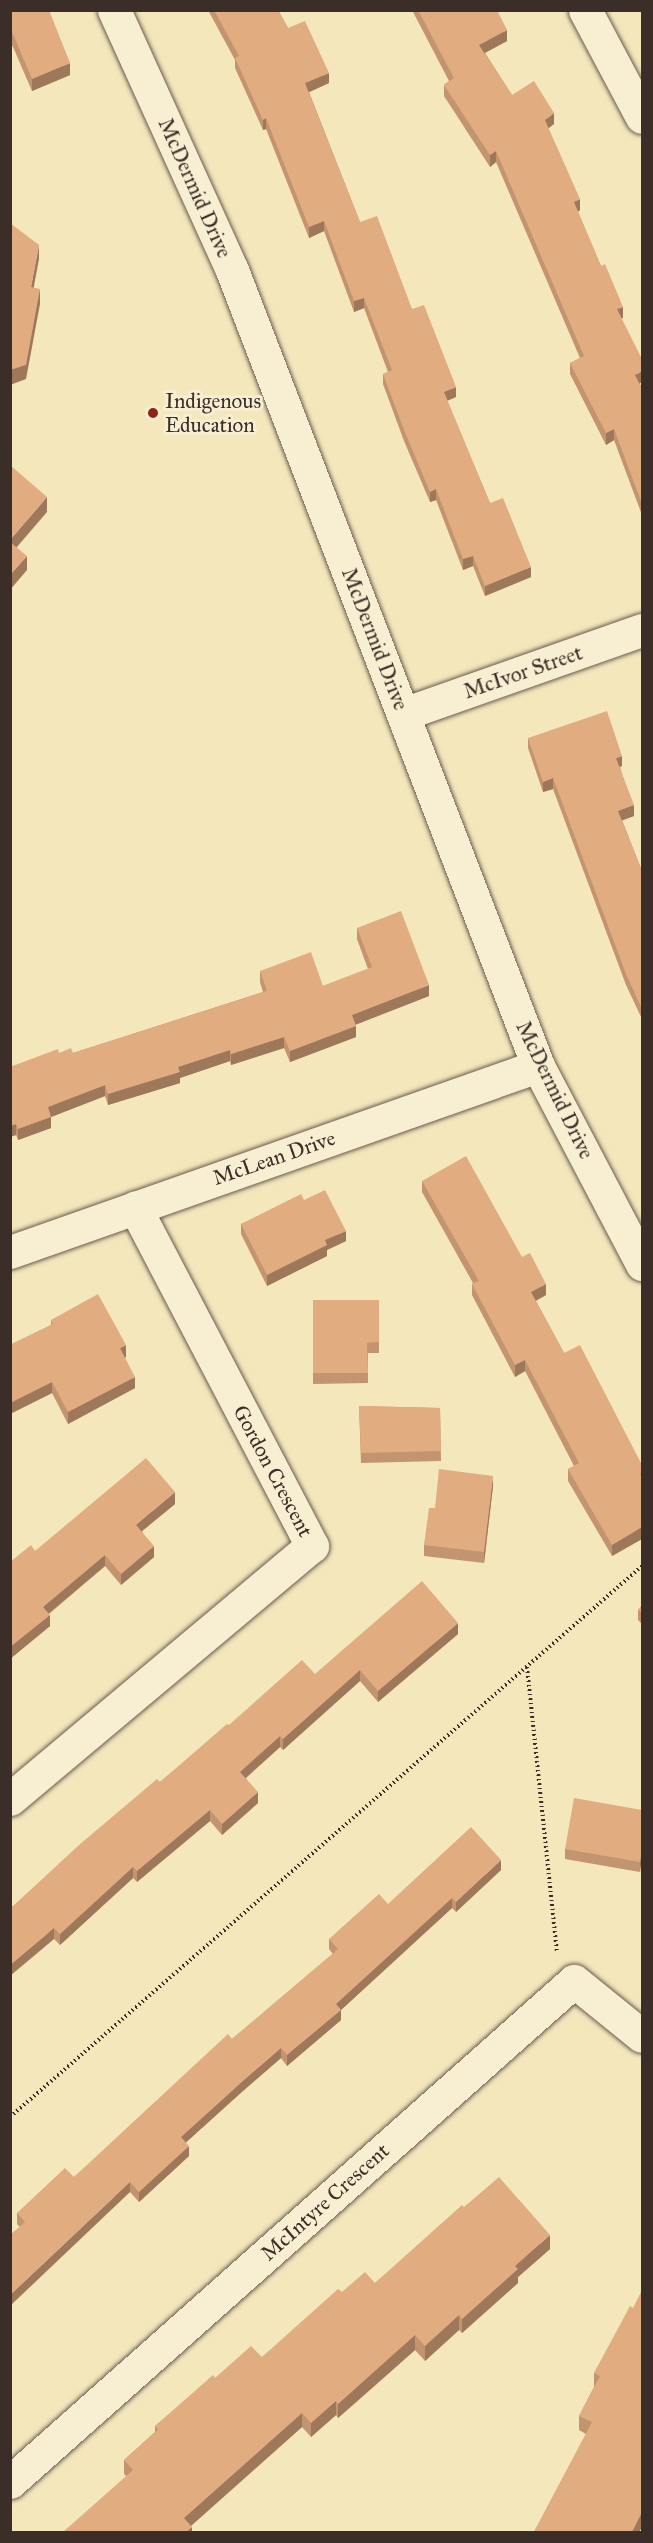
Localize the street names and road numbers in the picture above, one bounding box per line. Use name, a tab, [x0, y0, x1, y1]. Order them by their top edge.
street label: McDermid Drive	[153, 114, 237, 262]
street label: McDermid Drive	[336, 564, 414, 714]
street label: McIvor Street	[460, 640, 586, 704]
street label: McDermid Drive	[511, 1017, 599, 1163]
street label: McLean Drive	[209, 1125, 339, 1191]
street label: Gordon Crescent	[228, 1401, 318, 1541]
street label: McIntyre Crescent	[256, 2138, 394, 2266]

